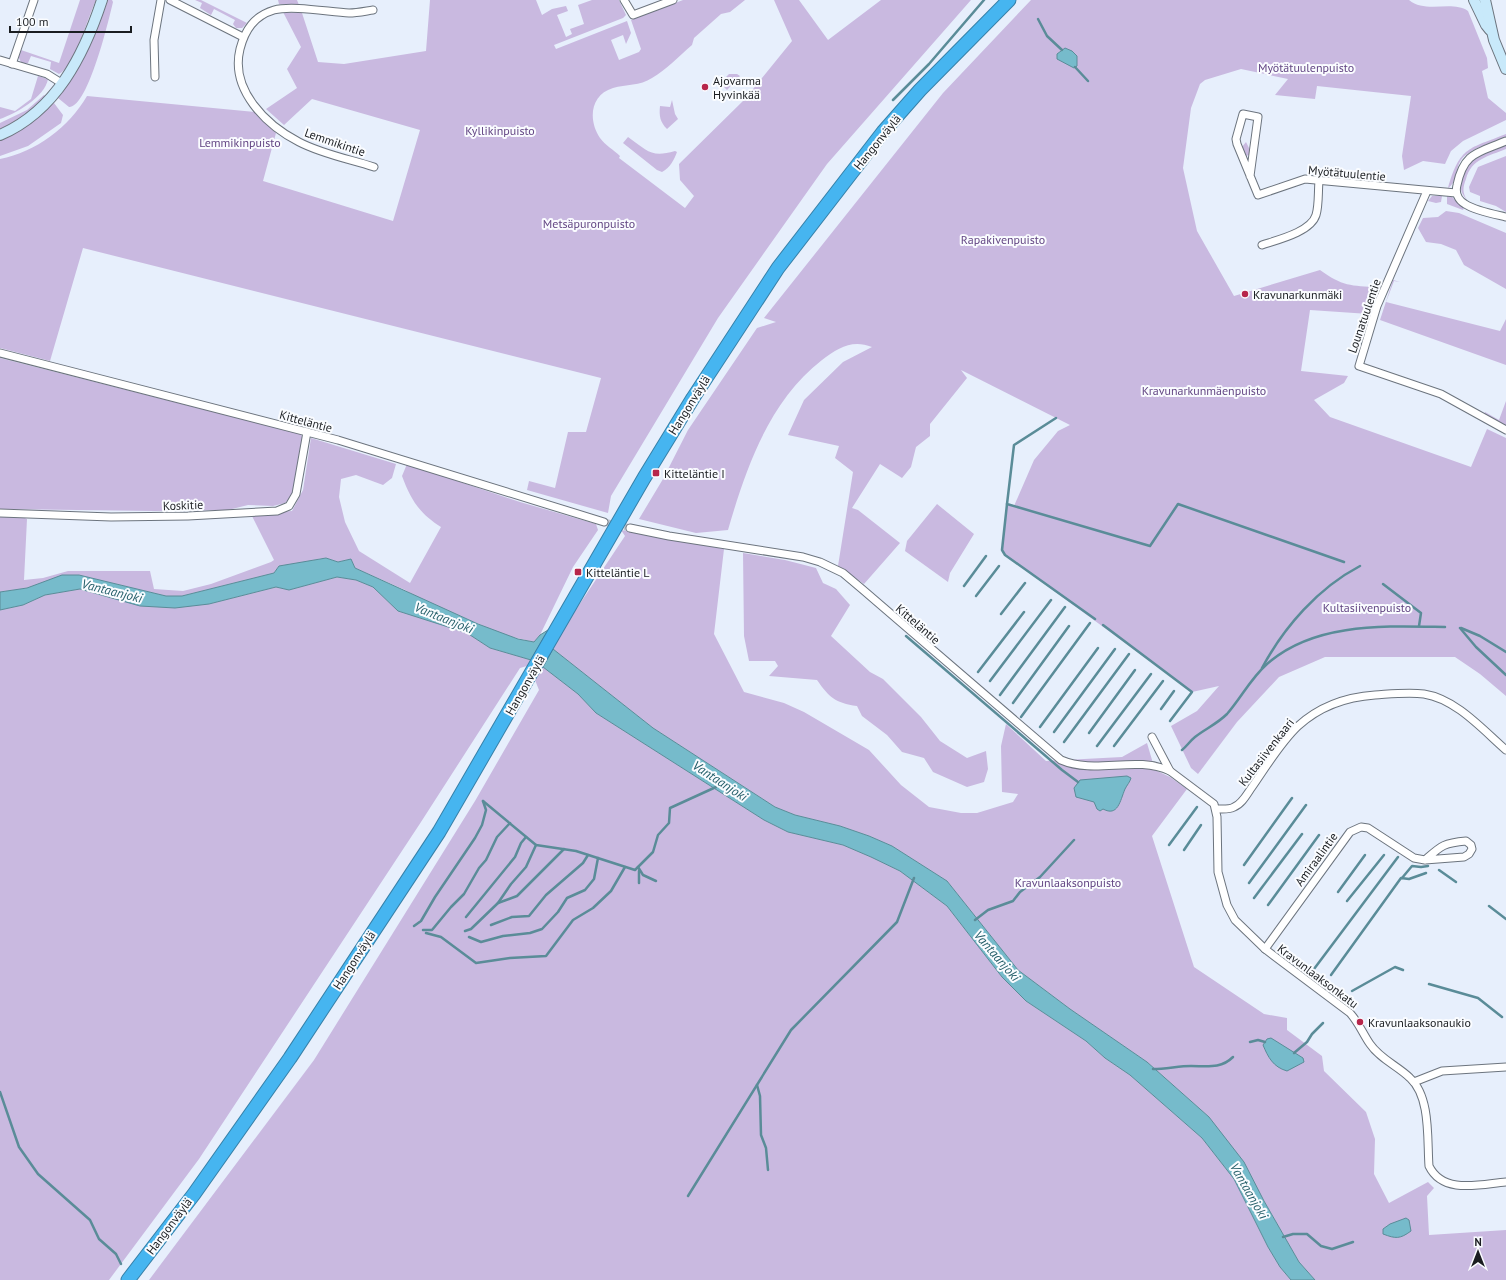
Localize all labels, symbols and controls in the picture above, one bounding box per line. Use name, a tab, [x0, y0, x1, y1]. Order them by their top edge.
scale bar	[10, 8, 131, 34]
text: 100 m	[16, 14, 49, 29]
park label: Myötätuulenpuisto	[1258, 60, 1354, 75]
place label: Ajovarma Hyvinkää	[713, 73, 761, 102]
marker: Ajovarma Hyvinkää	[700, 82, 710, 92]
street label: Hangonväylä	[850, 111, 904, 173]
park label: Kyllikinpuisto	[465, 123, 535, 138]
street label: Lemmikintie	[303, 125, 367, 159]
park label: Lemmikinpuisto	[199, 135, 281, 150]
street label: Myötätuulentie	[1308, 162, 1386, 184]
park label: Metsäpuronpuisto	[543, 216, 635, 231]
park label: Rapakivenpuisto	[961, 232, 1045, 247]
street label: Lounatuulentie	[1344, 277, 1384, 355]
place label: Kravunarkunmäki	[1253, 287, 1342, 302]
marker: Kravunarkunmäki	[1240, 289, 1250, 299]
street label: Hangonväylä	[665, 373, 713, 437]
park label: Kravunarkunmäenpuisto	[1142, 383, 1266, 398]
street label: Kitteläntie	[278, 407, 334, 435]
place label: Kitteläntie I	[664, 466, 725, 481]
marker: Kitteläntie I	[651, 468, 661, 478]
street label: Koskitie	[162, 497, 204, 513]
place label: Kitteläntie L	[586, 565, 649, 580]
marker: Kitteläntie L	[573, 567, 583, 577]
water label: Vantaanjoki	[80, 575, 145, 607]
water label: Vantaanjoki	[412, 598, 477, 638]
park label: Kultasiivenpuisto	[1323, 600, 1411, 615]
street label: Kitteläntie	[893, 601, 943, 647]
street label: Hangonväylä	[502, 652, 548, 718]
street label: Kultasiivenkaari	[1235, 715, 1297, 789]
water label: Vantaanjoki	[689, 757, 751, 805]
street label: Amiraalintie	[1292, 829, 1340, 889]
park label: Kravunlaaksonpuisto	[1015, 875, 1121, 890]
water label: Vantaanjoki	[970, 927, 1024, 985]
street label: Hangonväylä	[330, 928, 379, 992]
street label: Kravunlaaksonkatu	[1275, 941, 1361, 1011]
place label: Kravunlaaksonaukio	[1368, 1015, 1471, 1030]
marker: Kravunlaaksonaukio	[1355, 1017, 1365, 1027]
water label: Vantaanjoki	[1226, 1160, 1272, 1223]
street label: Hangonväylä	[143, 1195, 195, 1257]
north arrow	[1458, 1232, 1498, 1272]
text: N	[1474, 1235, 1482, 1249]

